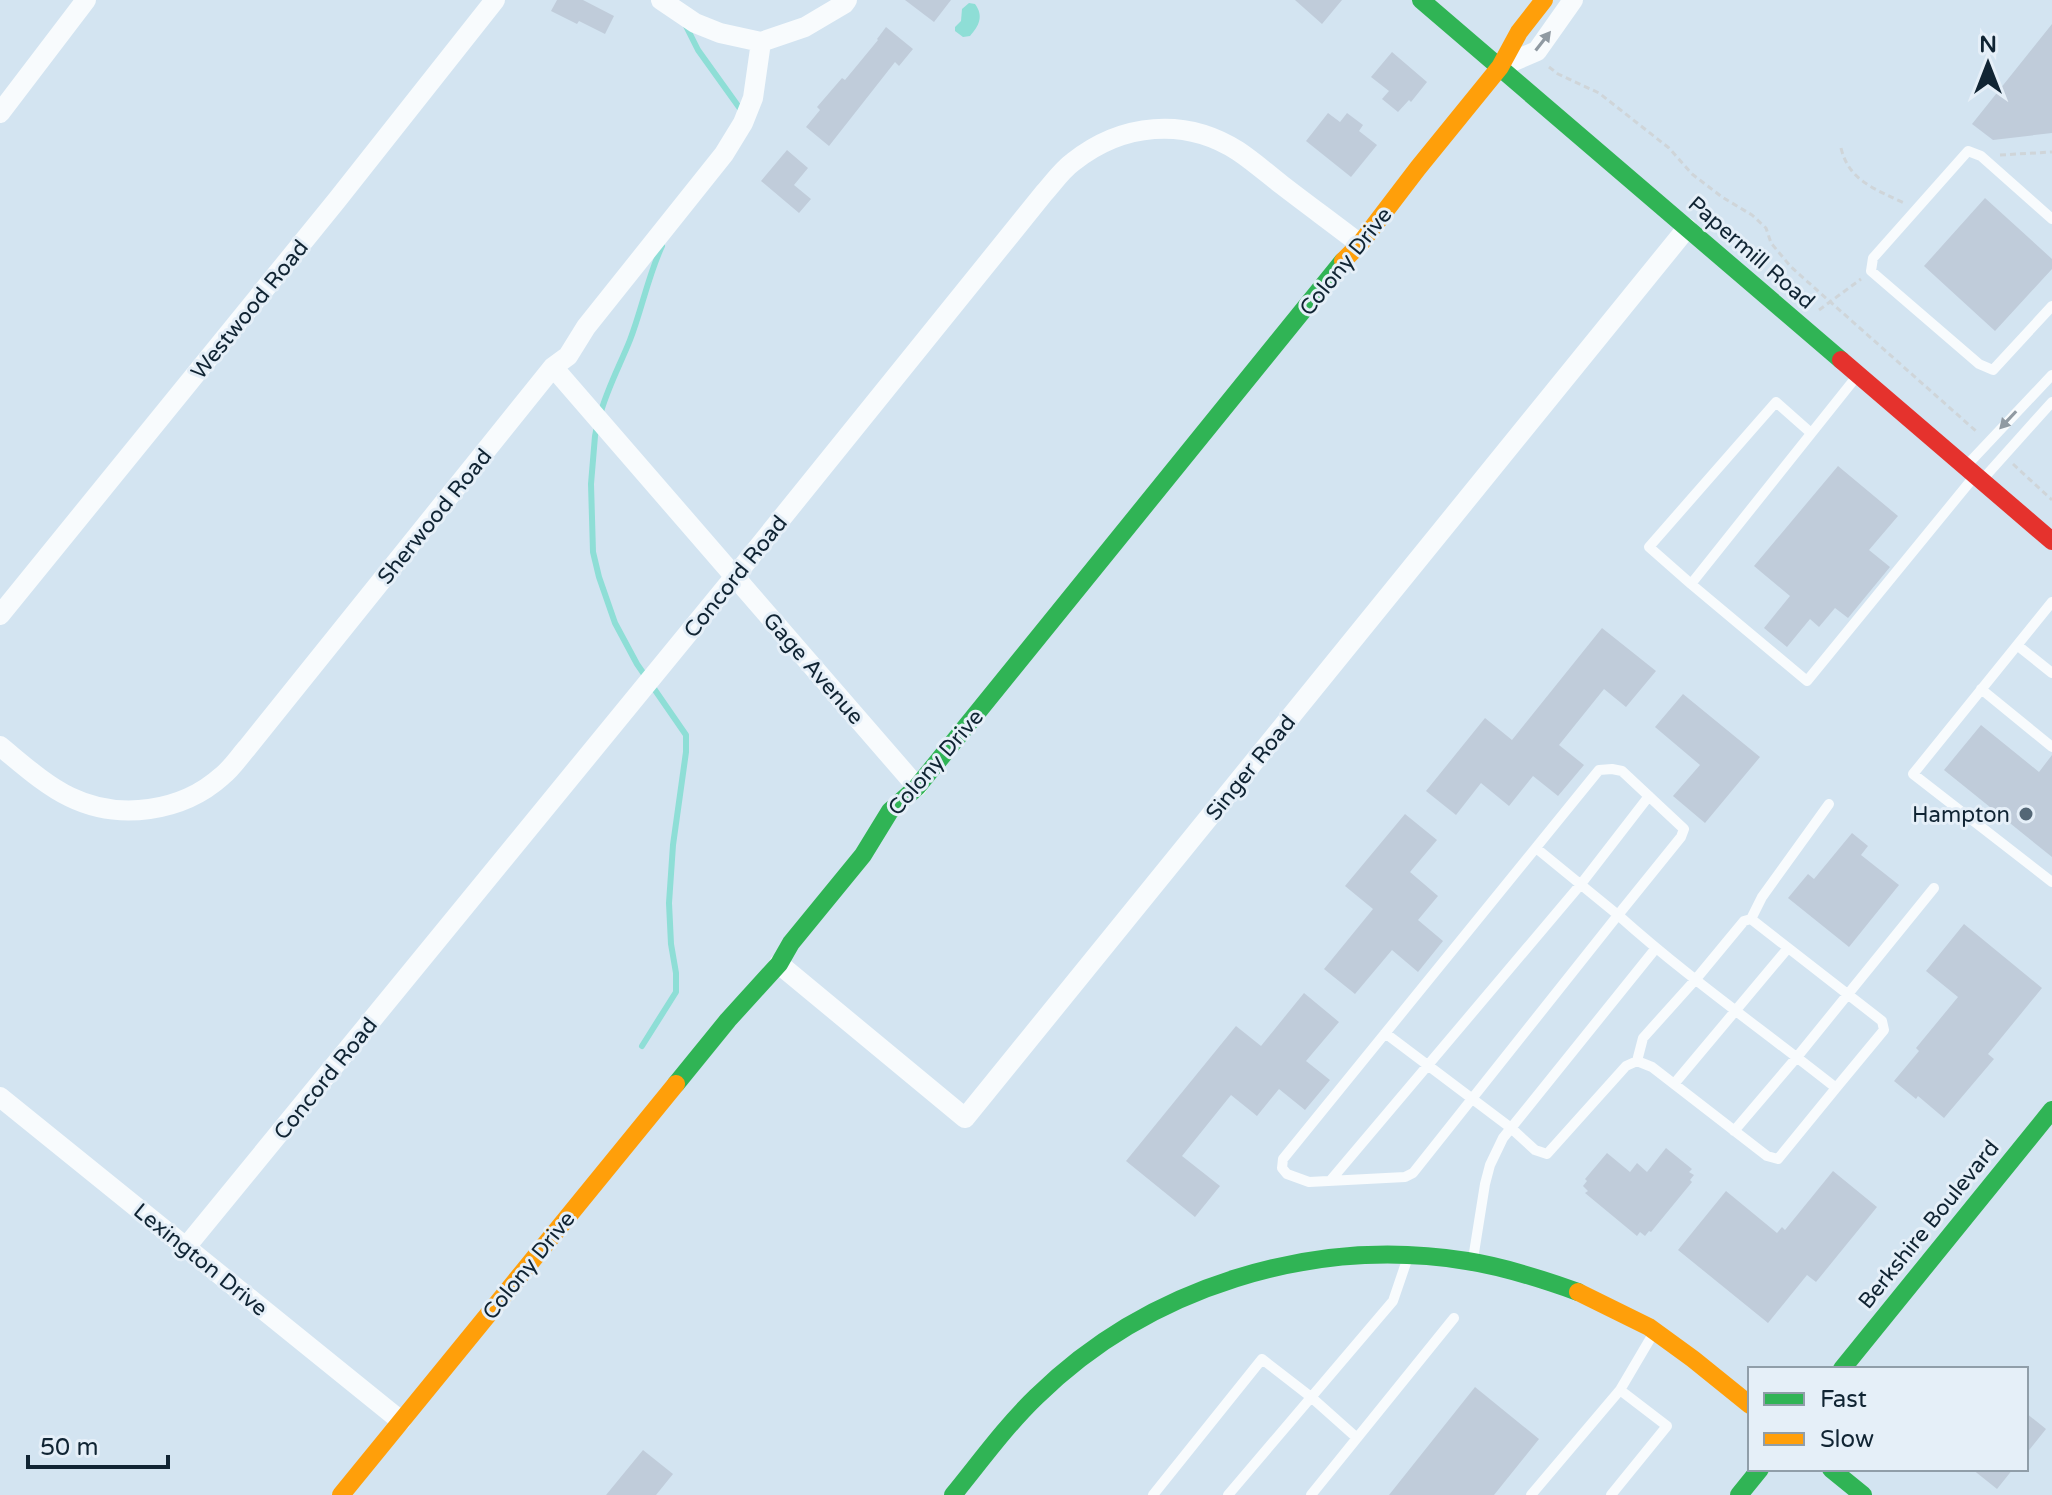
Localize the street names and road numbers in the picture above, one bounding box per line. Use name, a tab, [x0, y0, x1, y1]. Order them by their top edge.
street label: Papermill Road	[1683, 191, 1820, 315]
street label: Colony Drive	[1294, 202, 1397, 321]
street label: Westwood Road	[186, 235, 314, 384]
street label: Sherwood Road	[372, 444, 497, 590]
street label: Concord Road	[679, 510, 793, 643]
street label: Gage Avenue	[758, 607, 869, 730]
street label: Colony Drive	[883, 704, 989, 821]
street label: Singer Road	[1200, 710, 1301, 826]
street label: Concord Road	[269, 1012, 383, 1145]
street label: Berkshire Boulevard	[1853, 1135, 2005, 1314]
street label: Lexington Drive	[128, 1198, 273, 1322]
street label: Colony Drive	[477, 1206, 580, 1325]

